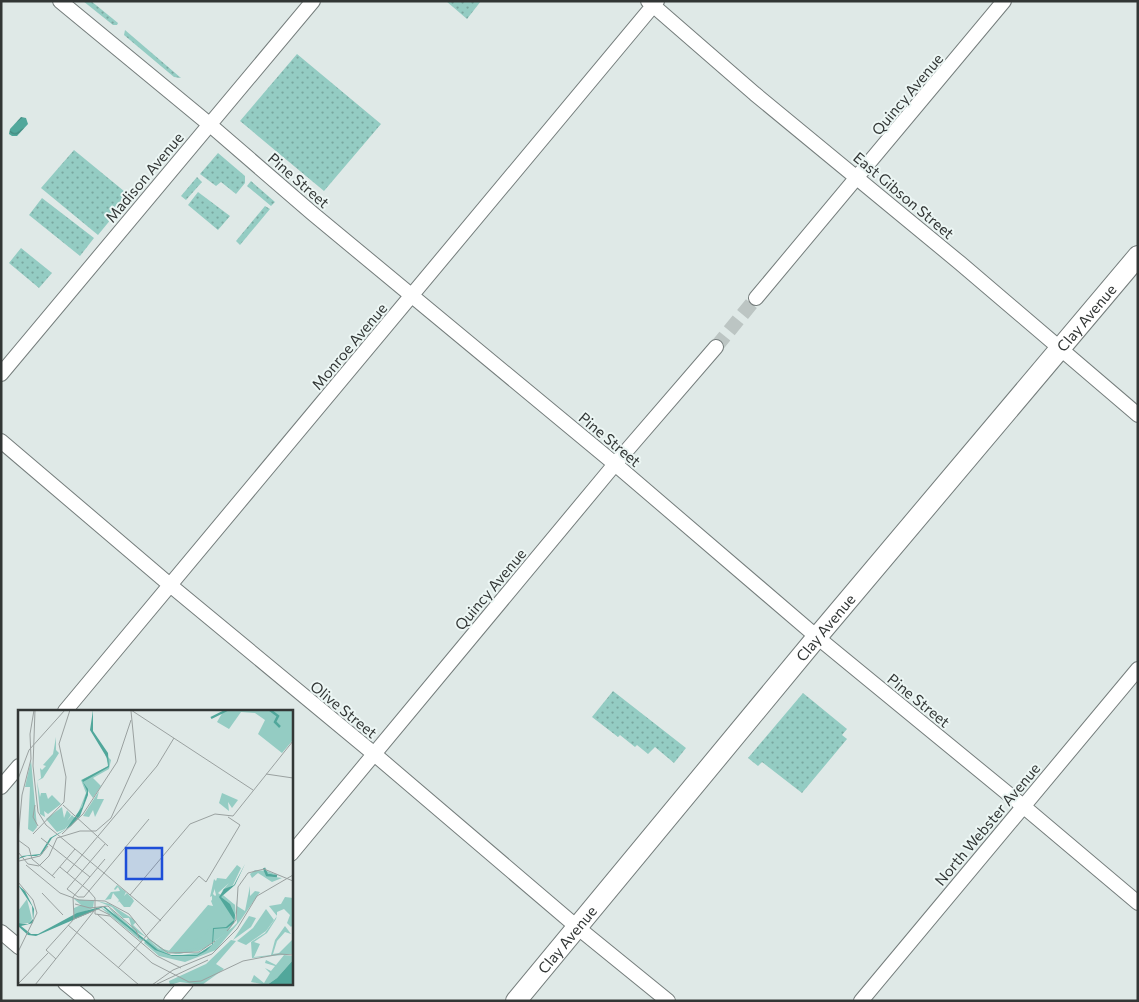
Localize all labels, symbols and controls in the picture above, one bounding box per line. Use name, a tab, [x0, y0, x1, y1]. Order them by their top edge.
street label: Quincy Avenue	[868, 49, 946, 139]
street label: Madison Avenue	[101, 128, 187, 226]
street label: East Gibson Street	[850, 148, 958, 242]
street label: Pine Street	[265, 149, 333, 211]
street label: Clay Avenue	[1053, 280, 1120, 355]
street label: Monroe Avenue	[308, 299, 390, 393]
street label: Pine Street	[575, 408, 645, 470]
street label: Quincy Avenue	[451, 544, 529, 634]
street label: Clay Avenue	[792, 590, 859, 665]
street label: Pine Street	[884, 669, 954, 731]
street label: Olive Street	[307, 677, 381, 741]
inset map	[18, 710, 292, 984]
street label: North Webster Avenue	[930, 759, 1044, 889]
street label: Clay Avenue	[534, 902, 600, 977]

